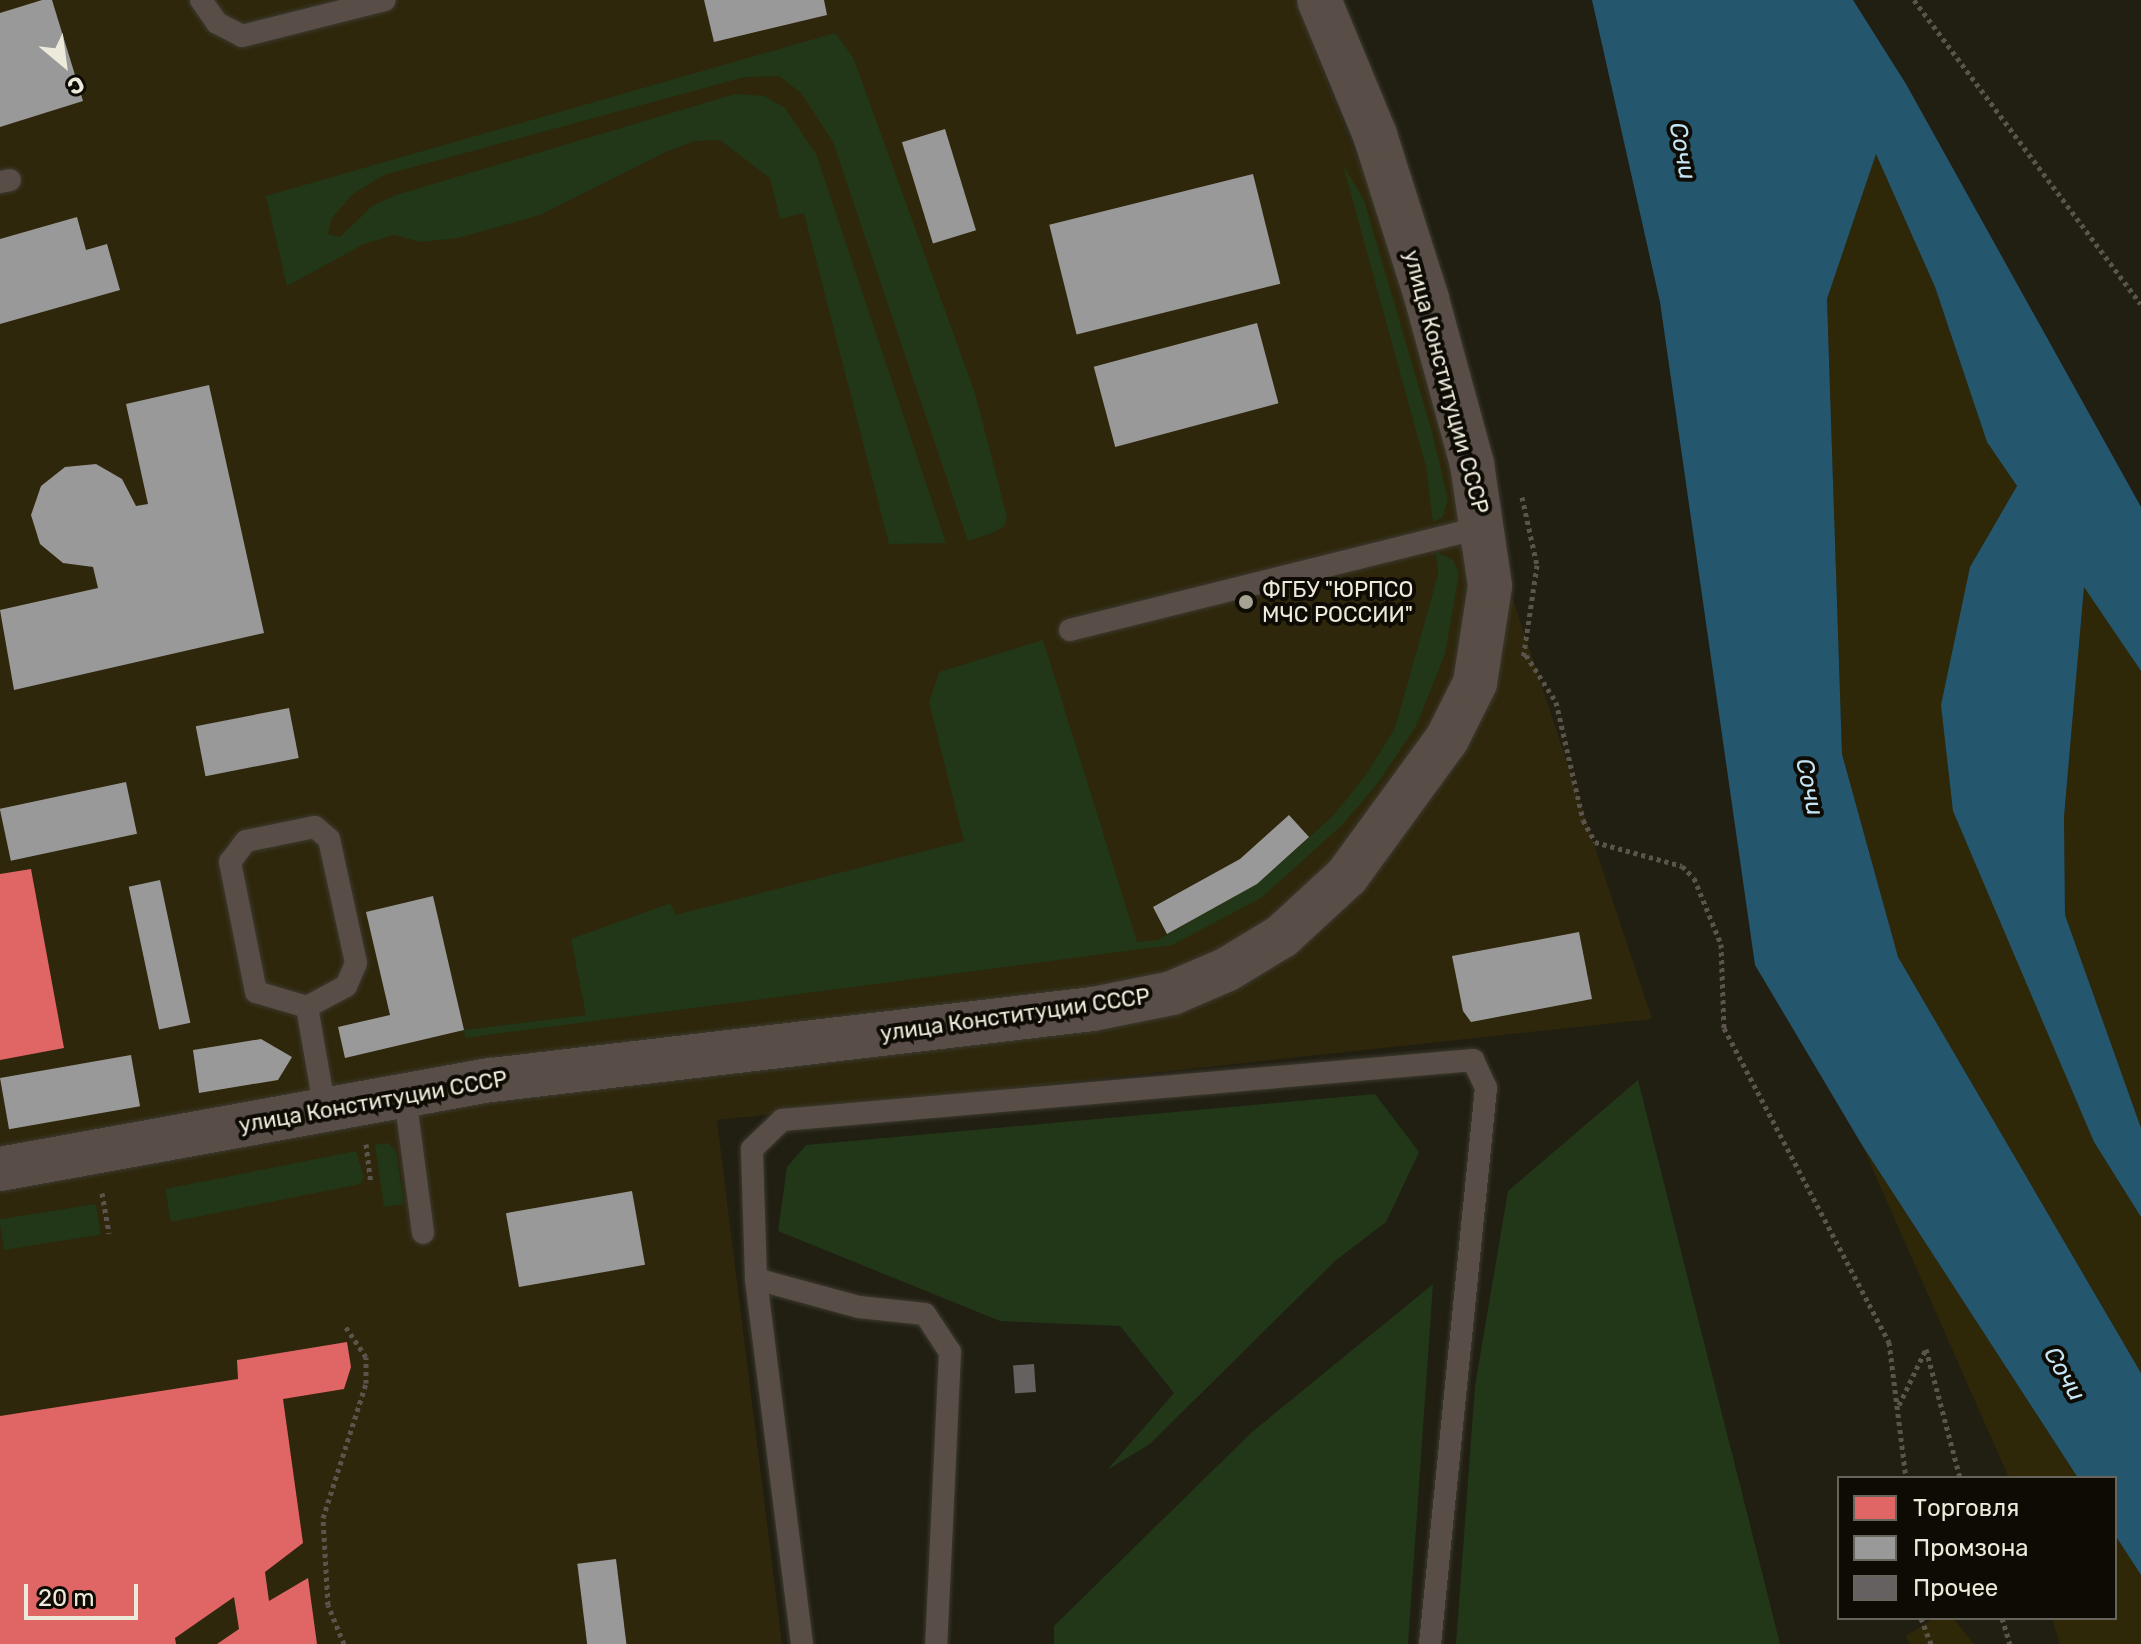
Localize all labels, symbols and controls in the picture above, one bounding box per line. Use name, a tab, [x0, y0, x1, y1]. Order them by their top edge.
north arrow	[24, 24, 104, 104]
text: С	[63, 70, 89, 101]
water label: Сочи	[1662, 120, 1702, 182]
street label: улица Конституции СССР	[1398, 247, 1494, 517]
place label: ФГБУ "ЮРПСО МЧС РОССИИ"	[1262, 576, 1413, 628]
marker: ФГБУ "ЮРПСО МЧС РОССИИ"	[1237, 593, 1255, 611]
water label: Сочи	[1789, 756, 1829, 818]
street label: улица Конституции СССР	[878, 983, 1152, 1047]
street label: улица Конституции СССР	[237, 1065, 509, 1139]
water label: Сочи	[2037, 1342, 2091, 1406]
legend	[1837, 1476, 2117, 1620]
text: Торговля	[1913, 1494, 2019, 1522]
text: Промзона	[1913, 1534, 2029, 1562]
scale bar	[28, 1568, 142, 1618]
text: Прочее	[1913, 1574, 1998, 1602]
text: 20 m	[38, 1584, 95, 1612]

